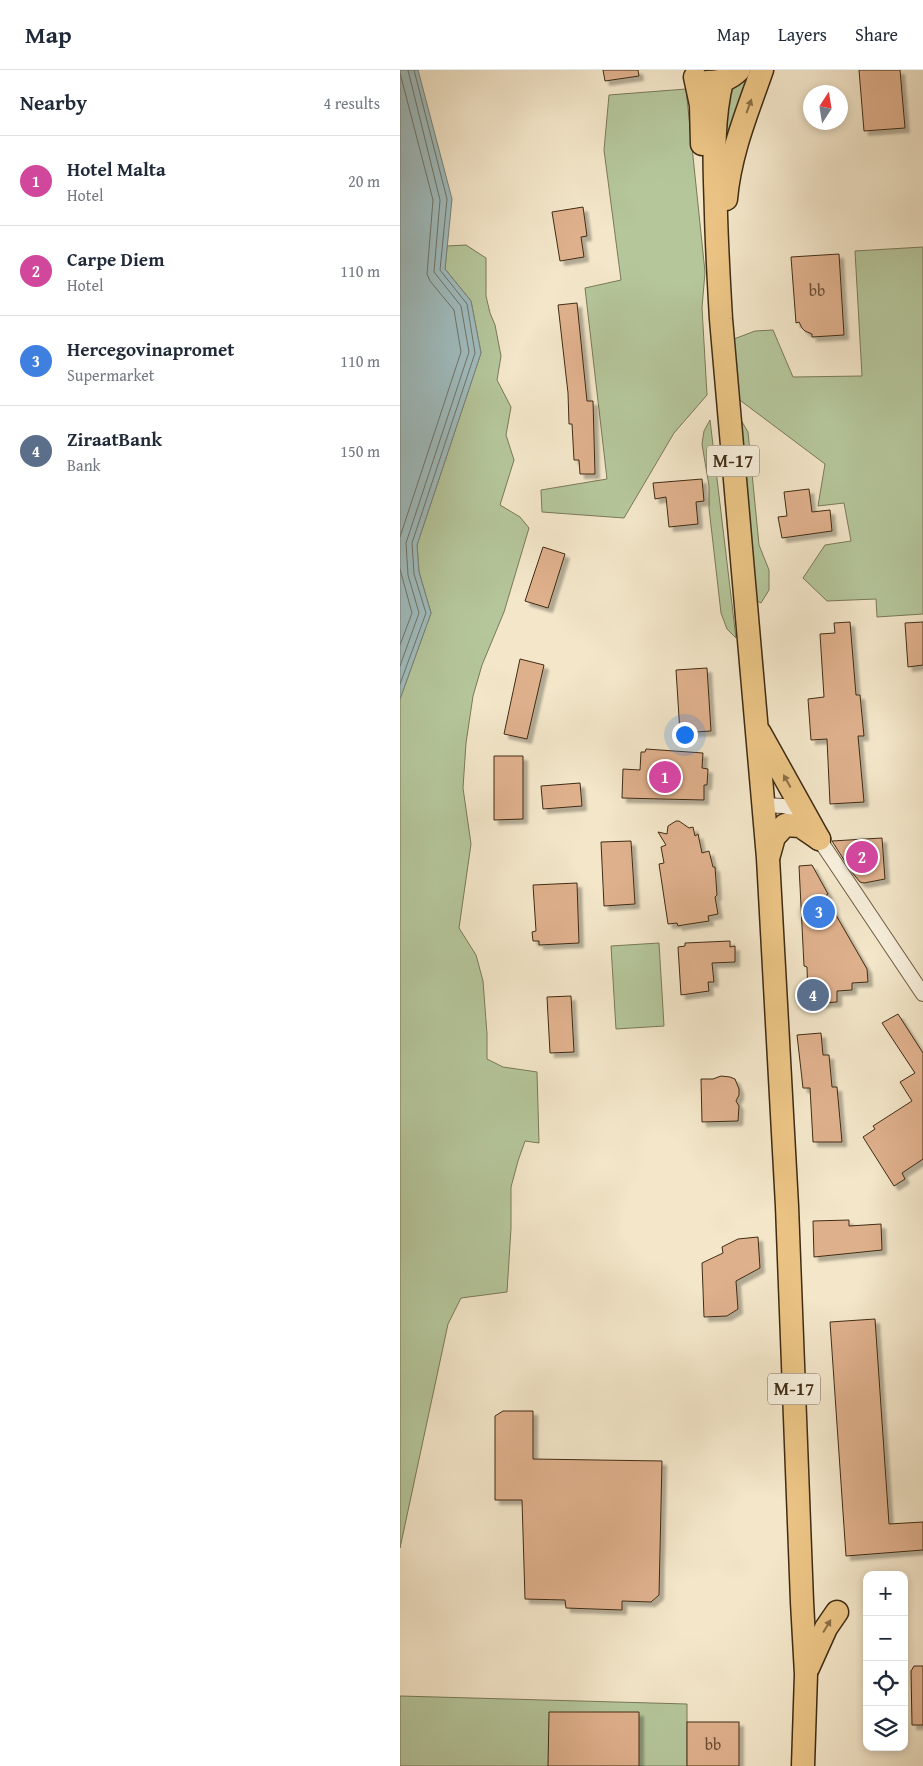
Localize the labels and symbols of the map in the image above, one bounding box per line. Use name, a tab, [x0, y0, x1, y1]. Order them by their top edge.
north arrow	[803, 85, 848, 130]
one-way arrow	[745, 98, 753, 113]
house number: bb	[809, 278, 825, 302]
road number: M-17	[707, 446, 759, 476]
your location	[672, 722, 698, 748]
pin: 1	[649, 758, 681, 796]
one-way arrow	[783, 774, 791, 788]
pin: 2	[846, 838, 878, 876]
pin: 3	[803, 893, 835, 931]
pin: 4	[797, 976, 829, 1014]
road number: M-17	[768, 1374, 820, 1405]
one-way arrow	[823, 1620, 832, 1633]
house number: bb	[705, 1732, 721, 1756]

